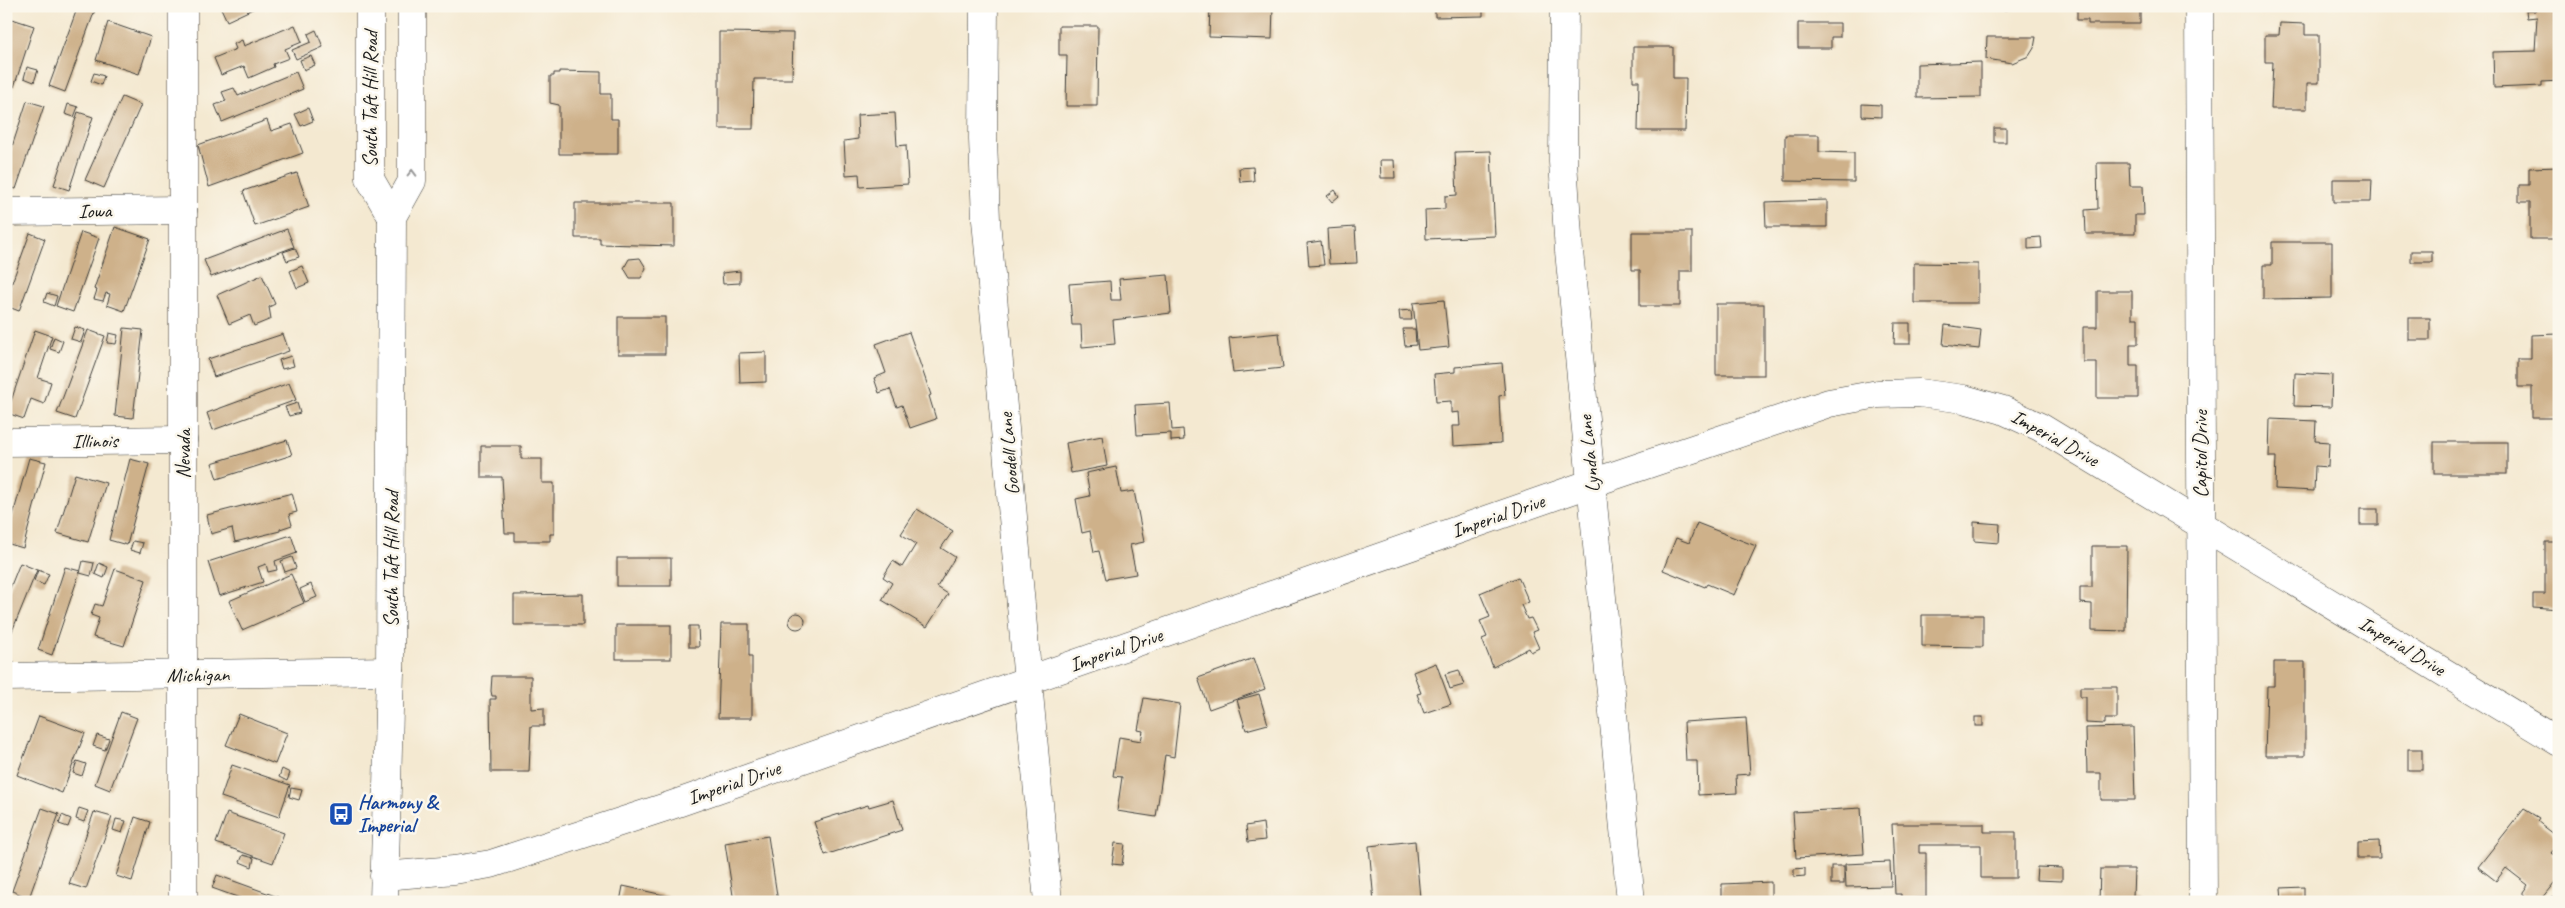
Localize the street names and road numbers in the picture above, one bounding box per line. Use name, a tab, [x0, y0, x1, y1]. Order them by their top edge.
street label: South Taft Hill Road	[358, 28, 383, 167]
street label: Iowa	[78, 198, 114, 224]
street label: Imperial Drive	[2007, 404, 2104, 473]
street label: Capitol Drive	[2188, 409, 2213, 498]
street label: Goodell Lane	[993, 410, 1025, 496]
street label: Lynda Lane	[1572, 413, 1605, 494]
street label: Illinois	[72, 428, 120, 454]
street label: Nevada	[171, 428, 196, 479]
street label: South Taft Hill Road	[379, 488, 404, 627]
street label: Imperial Drive	[1448, 488, 1549, 543]
street label: Imperial Drive	[2354, 610, 2451, 682]
street label: Imperial Drive	[1066, 622, 1167, 677]
street label: Michigan	[167, 662, 230, 688]
street label: Imperial Drive	[684, 755, 785, 810]

